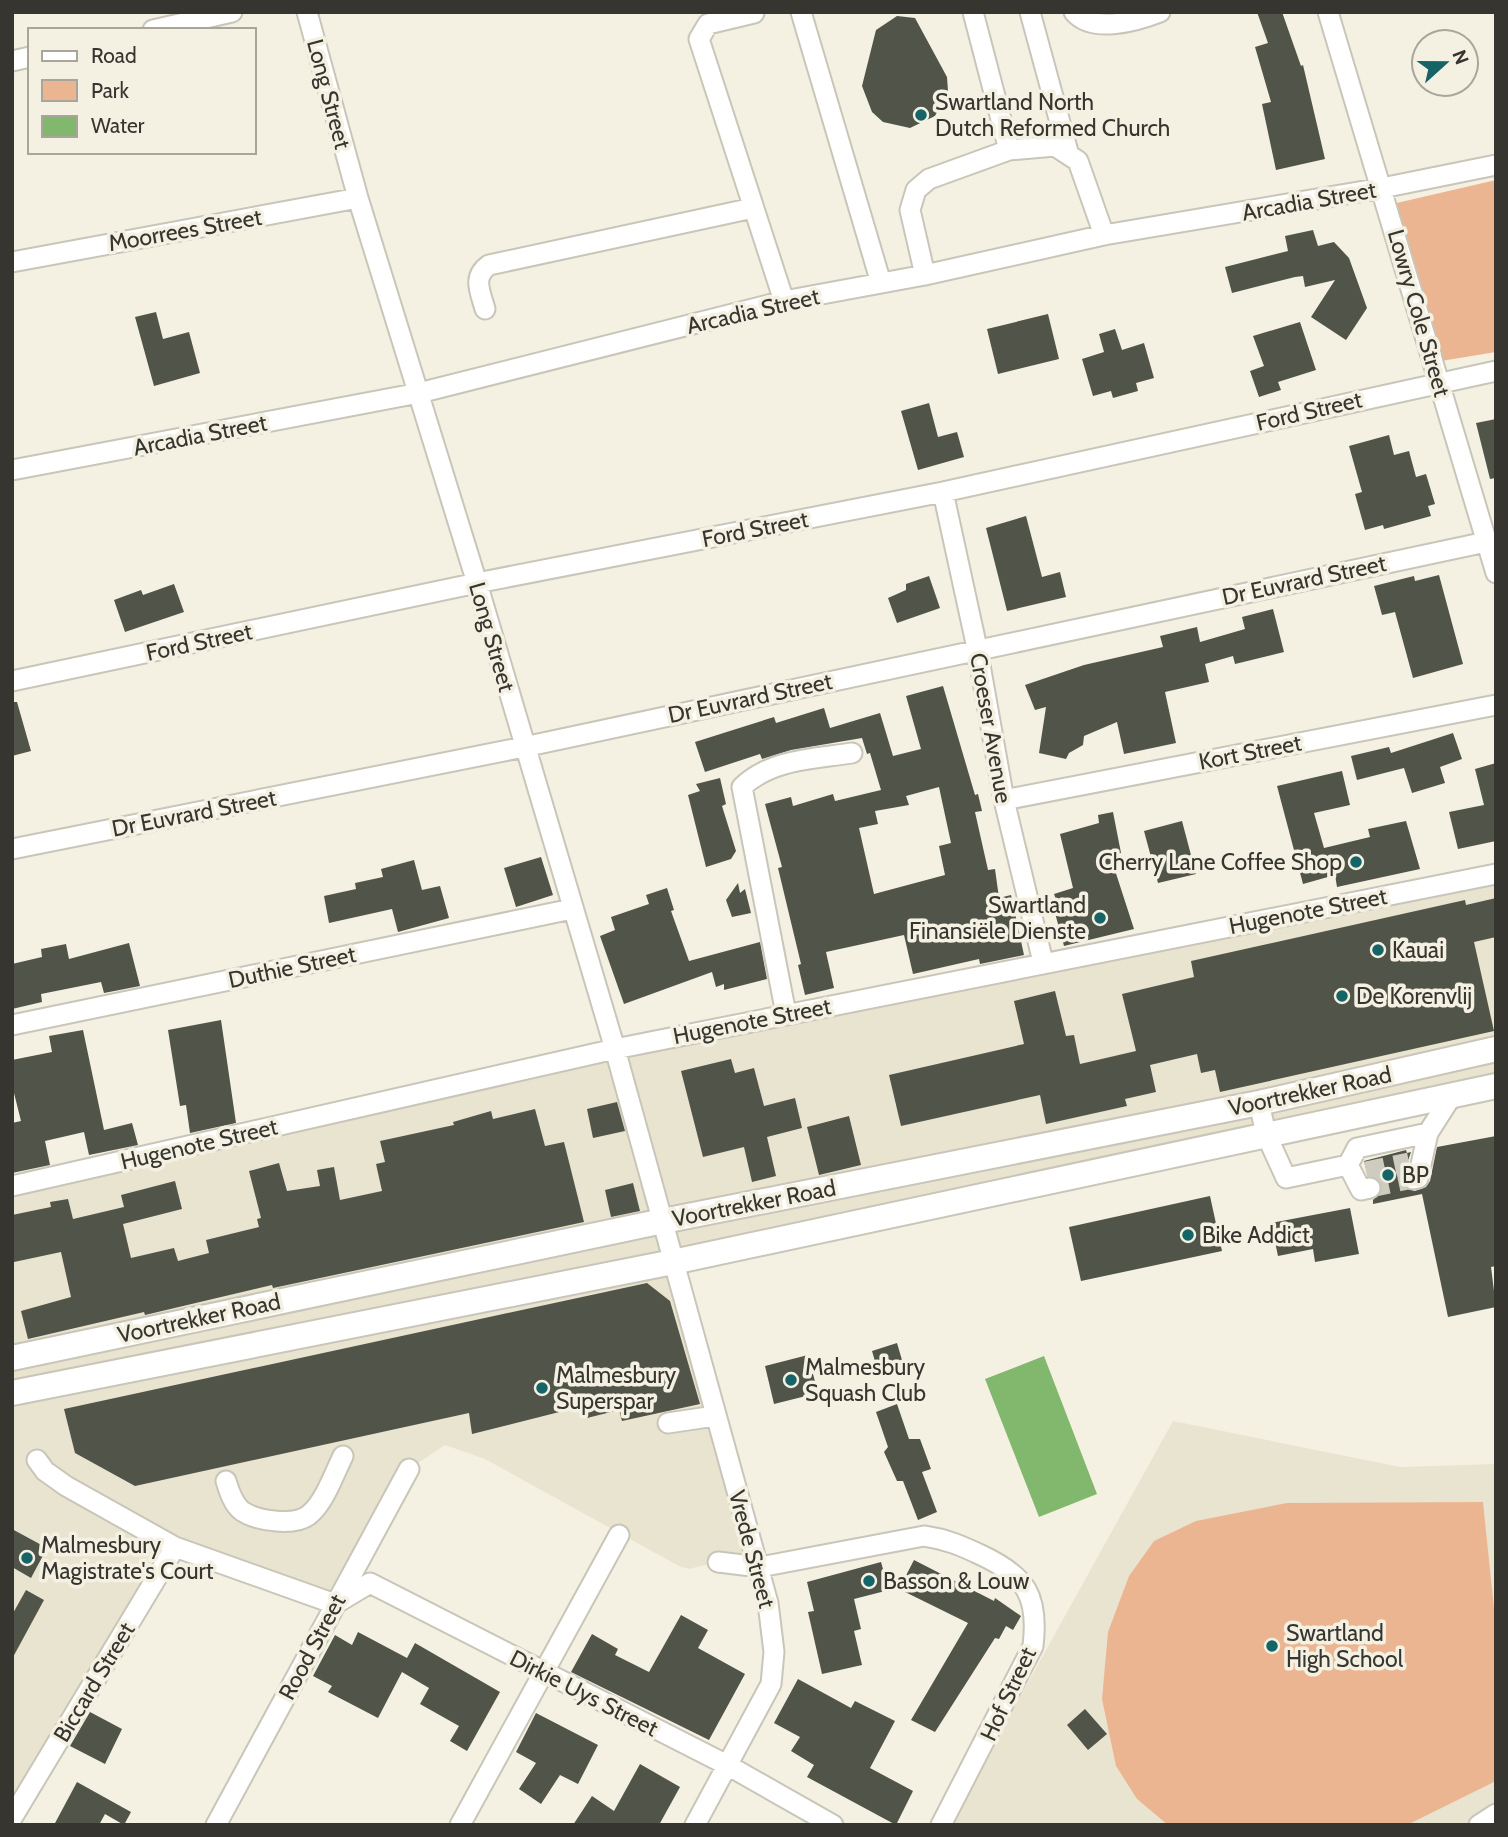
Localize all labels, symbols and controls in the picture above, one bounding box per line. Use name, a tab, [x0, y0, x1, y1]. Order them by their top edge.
legend	[28, 28, 256, 154]
north arrow	[1410, 28, 1480, 98]
street label: Long Street	[301, 36, 357, 152]
text: Road	[91, 43, 137, 68]
text: N	[1447, 47, 1474, 67]
text: Park	[91, 78, 129, 103]
place label: Swartland North Dutch Reformed Church	[935, 88, 1170, 142]
marker: Swartland North Dutch Reformed Church	[913, 107, 929, 123]
text: Water	[91, 113, 145, 138]
street label: Arcadia Street	[1240, 175, 1378, 227]
street label: Moorrees Street	[106, 203, 264, 257]
street label: Lowry Cole Street	[1382, 226, 1456, 400]
street label: Arcadia Street	[684, 282, 822, 340]
street label: Ford Street	[1253, 385, 1365, 437]
street label: Arcadia Street	[131, 408, 269, 462]
street label: Ford Street	[699, 505, 811, 553]
street label: Dr Euvrard Street	[1219, 549, 1389, 611]
street label: Long Street	[463, 579, 521, 695]
street label: Ford Street	[143, 617, 255, 667]
street label: Croeser Avenue	[964, 651, 1018, 806]
street label: Dr Euvrard Street	[665, 667, 835, 729]
street label: Kort Street	[1196, 728, 1304, 776]
street label: Dr Euvrard Street	[109, 783, 279, 843]
place label: Cherry Lane Coffee Shop	[1099, 848, 1342, 876]
marker: Cherry Lane Coffee Shop	[1348, 854, 1364, 870]
street label: Hugenote Street	[1227, 882, 1390, 940]
place label: Swartland Finansiële Dienste	[909, 891, 1086, 945]
marker: Swartland Finansiële Dienste	[1092, 910, 1108, 926]
place label: Kauai	[1392, 936, 1444, 964]
street label: Duthie Street	[226, 940, 359, 994]
marker: Kauai	[1370, 942, 1386, 958]
place label: De Korenvlij	[1356, 982, 1472, 1010]
marker: De Korenvlij	[1334, 988, 1350, 1004]
street label: Hugenote Street	[671, 992, 834, 1050]
street label: Voortrekker Road	[1226, 1060, 1394, 1122]
street label: Hugenote Street	[118, 1112, 280, 1176]
place label: BP	[1402, 1161, 1429, 1189]
marker: BP	[1380, 1167, 1396, 1183]
street label: Voortrekker Road	[670, 1173, 838, 1233]
place label: Bike Addict	[1202, 1221, 1310, 1249]
marker: Bike Addict	[1180, 1227, 1196, 1243]
street label: Voortrekker Road	[115, 1287, 283, 1349]
place label: Malmesbury Squash Club	[805, 1353, 926, 1407]
place label: Malmesbury Superspar	[556, 1361, 677, 1415]
marker: Malmesbury Squash Club	[783, 1372, 799, 1388]
marker: Malmesbury Superspar	[534, 1380, 550, 1396]
street label: Vrede Street	[723, 1487, 781, 1611]
place label: Malmesbury Magistrate's Court	[41, 1531, 214, 1585]
marker: Malmesbury Magistrate's Court	[19, 1550, 35, 1566]
place label: Basson & Louw	[883, 1567, 1030, 1595]
marker: Basson & Louw	[861, 1573, 877, 1589]
street label: Rood Street	[272, 1589, 352, 1705]
street label: Biccard Street	[47, 1617, 141, 1747]
place label: Swartland High School	[1286, 1619, 1404, 1673]
marker: Swartland High School	[1264, 1638, 1280, 1654]
street label: Hof Street	[974, 1642, 1042, 1745]
street label: Dirkie Uys Street	[505, 1644, 663, 1743]

